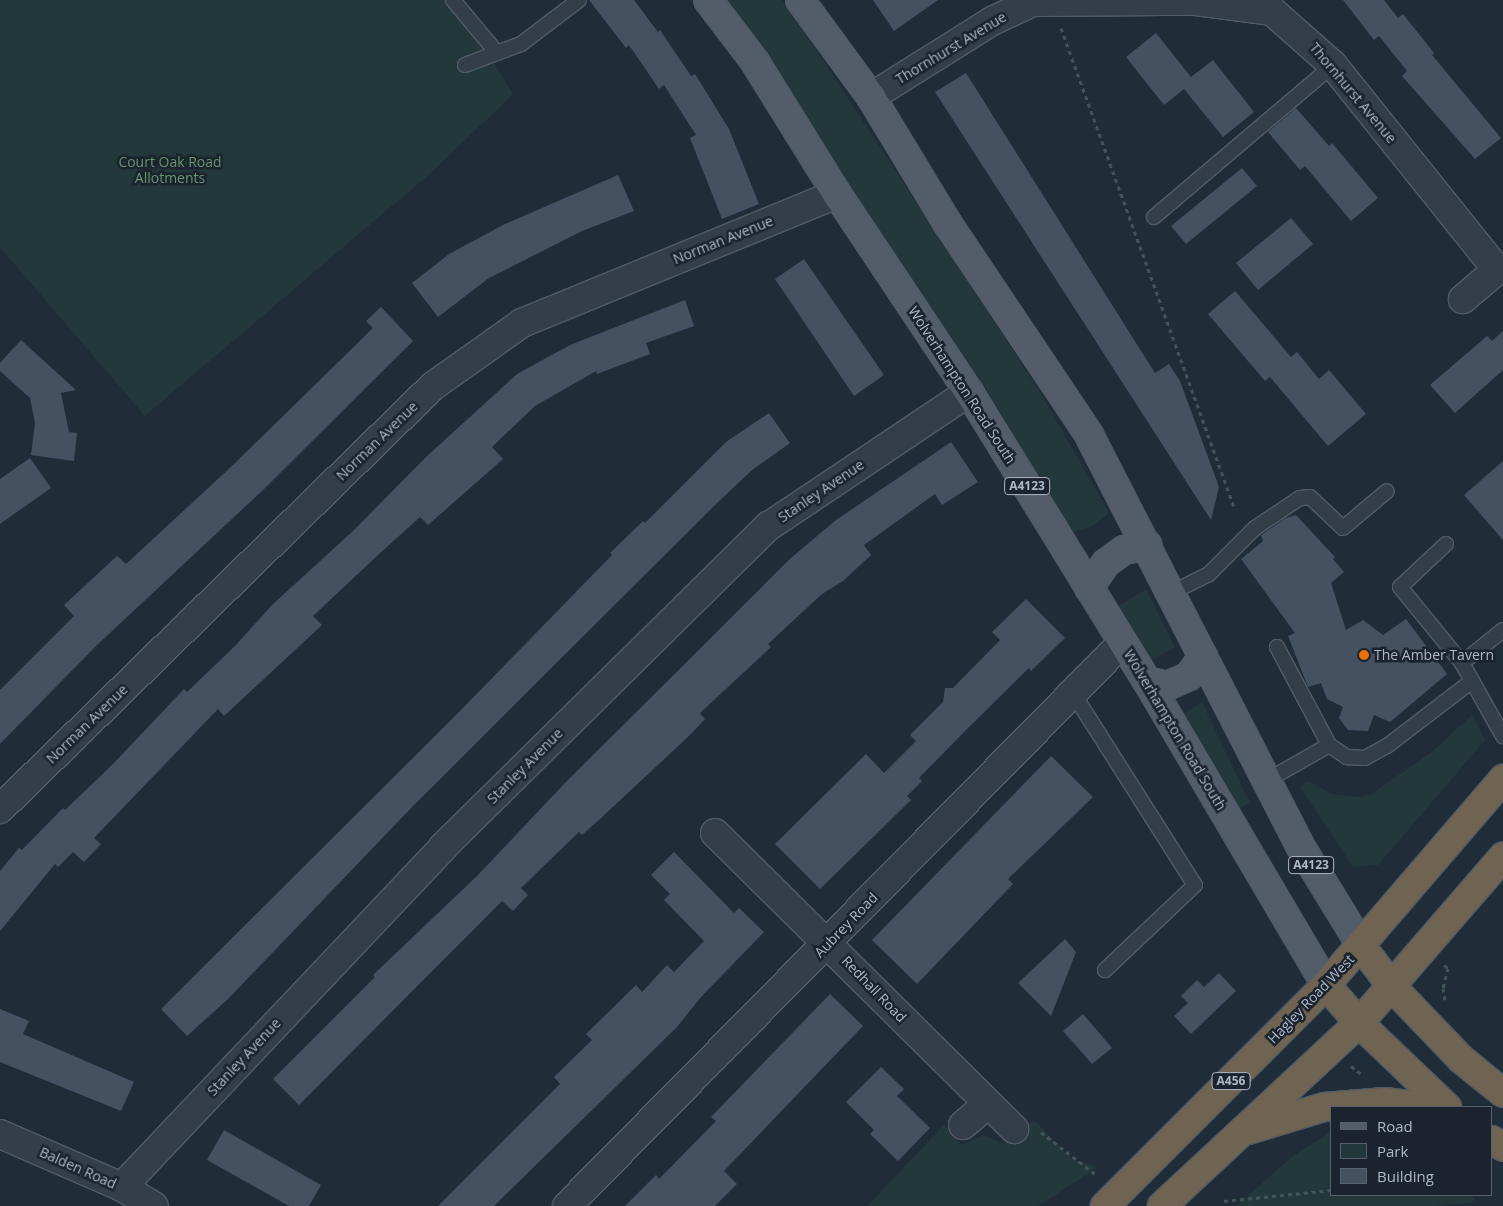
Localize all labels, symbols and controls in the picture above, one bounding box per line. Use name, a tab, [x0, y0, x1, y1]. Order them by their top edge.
street label: Thornhurst Avenue	[893, 8, 1009, 88]
street label: Thornhurst Avenue	[1306, 39, 1400, 147]
park label: Court Oak Road Allotments	[118, 154, 222, 186]
street label: Norman Avenue	[671, 212, 775, 268]
street label: Wolverhampton Road South	[905, 303, 1019, 467]
street label: Norman Avenue	[333, 398, 421, 484]
street label: Stanley Avenue	[775, 456, 867, 526]
road number: A4123	[1003, 476, 1051, 496]
street label: Wolverhampton Road South	[1120, 647, 1230, 813]
place label: The Amber Tavern	[1374, 647, 1494, 663]
marker: The Amber Tavern	[1358, 649, 1370, 661]
street label: Norman Avenue	[43, 681, 131, 767]
street label: Stanley Avenue	[484, 725, 566, 807]
road number: A4123	[1287, 856, 1335, 874]
street label: Aubrey Road	[811, 889, 881, 961]
street label: Hagley Road West	[1264, 951, 1358, 1047]
street label: Redhall Road	[838, 952, 910, 1026]
street label: Stanley Avenue	[204, 1015, 284, 1099]
road number: A456	[1211, 1072, 1251, 1090]
legend	[1330, 1106, 1493, 1196]
text: Road	[1377, 1116, 1413, 1136]
text: Park	[1377, 1141, 1408, 1161]
street label: Balden Road	[37, 1144, 119, 1192]
text: Building	[1377, 1166, 1434, 1186]

